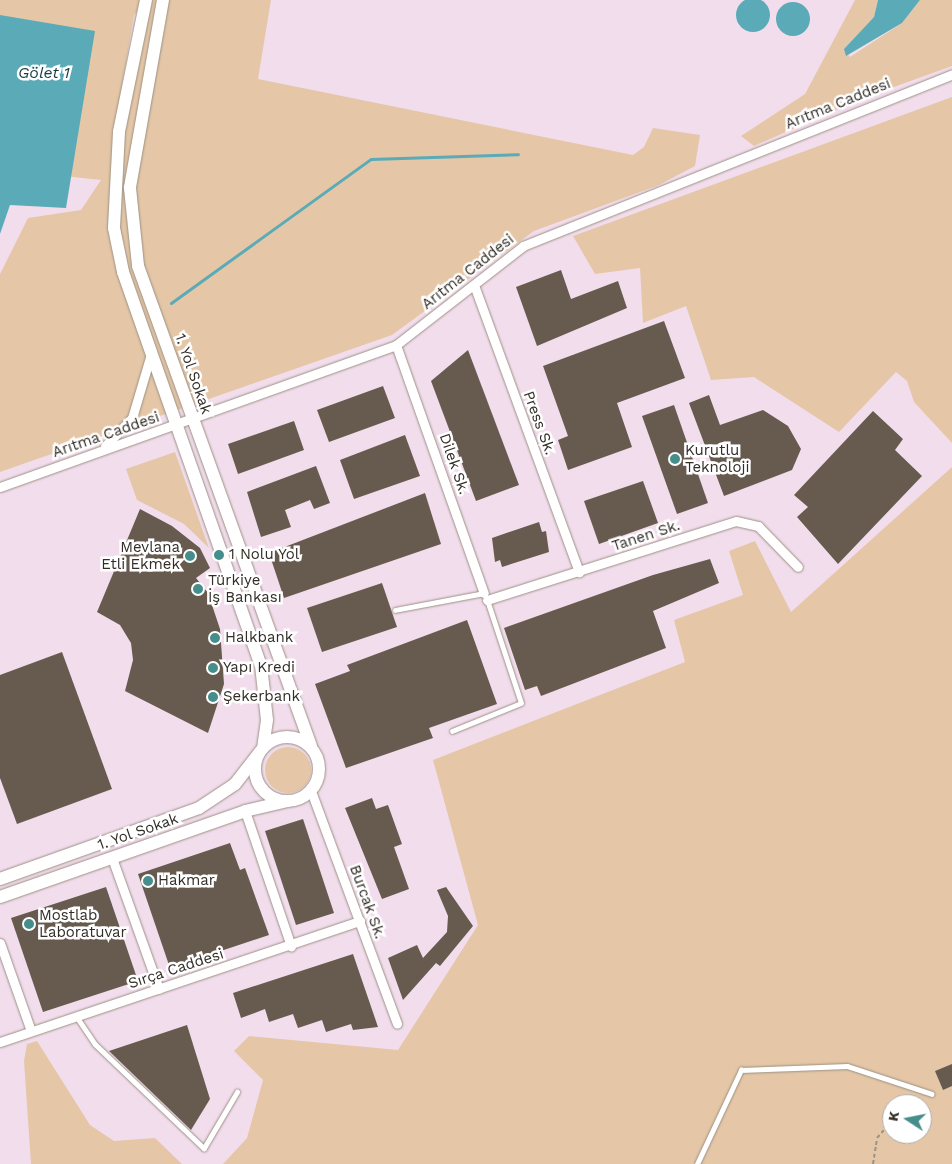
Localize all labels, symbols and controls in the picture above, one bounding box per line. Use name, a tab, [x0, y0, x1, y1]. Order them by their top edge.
water label: Gölet 1	[18, 63, 70, 83]
street label: Arıtma Caddesi	[783, 75, 893, 133]
street label: Arıtma Caddesi	[418, 230, 518, 314]
street label: 1. Yol Sokak	[171, 331, 215, 417]
street label: Press Sk.	[519, 389, 559, 457]
street label: Arıtma Caddesi	[50, 408, 162, 462]
street label: Dilek Sk.	[435, 431, 473, 497]
place label: Kurutlu Teknoloji	[685, 441, 749, 476]
marker: Kurutlu Teknoloji	[669, 453, 681, 465]
street label: Tanen Sk.	[610, 517, 682, 555]
place label: Mevlana Etli Ekmek	[101, 538, 180, 573]
place label: 1 Nolu Yol	[229, 546, 300, 564]
marker: 1 Nolu Yol	[213, 549, 225, 561]
marker: Mevlana Etli Ekmek	[184, 550, 196, 562]
place label: Türkiye İş Bankası	[208, 571, 282, 606]
marker: Türkiye İş Bankası	[192, 583, 204, 595]
place label: Halkbank	[225, 629, 293, 647]
marker: Halkbank	[209, 632, 221, 644]
place label: Yapı Kredi	[223, 659, 295, 677]
marker: Yapı Kredi	[207, 662, 219, 674]
place label: Şekerbank	[223, 688, 300, 706]
marker: Şekerbank	[207, 691, 219, 703]
street label: 1. Yol Sokak	[95, 810, 181, 854]
street label: Burcak Sk.	[345, 862, 389, 942]
place label: Hakmar	[158, 872, 215, 890]
marker: Hakmar	[142, 875, 154, 887]
place label: Mostlab Laboratuvar	[39, 906, 127, 941]
marker: Mostlab Laboratuvar	[23, 918, 35, 930]
street label: Sırça Caddesi	[126, 945, 226, 993]
north arrow	[882, 1094, 932, 1144]
text: K	[884, 1110, 902, 1123]

